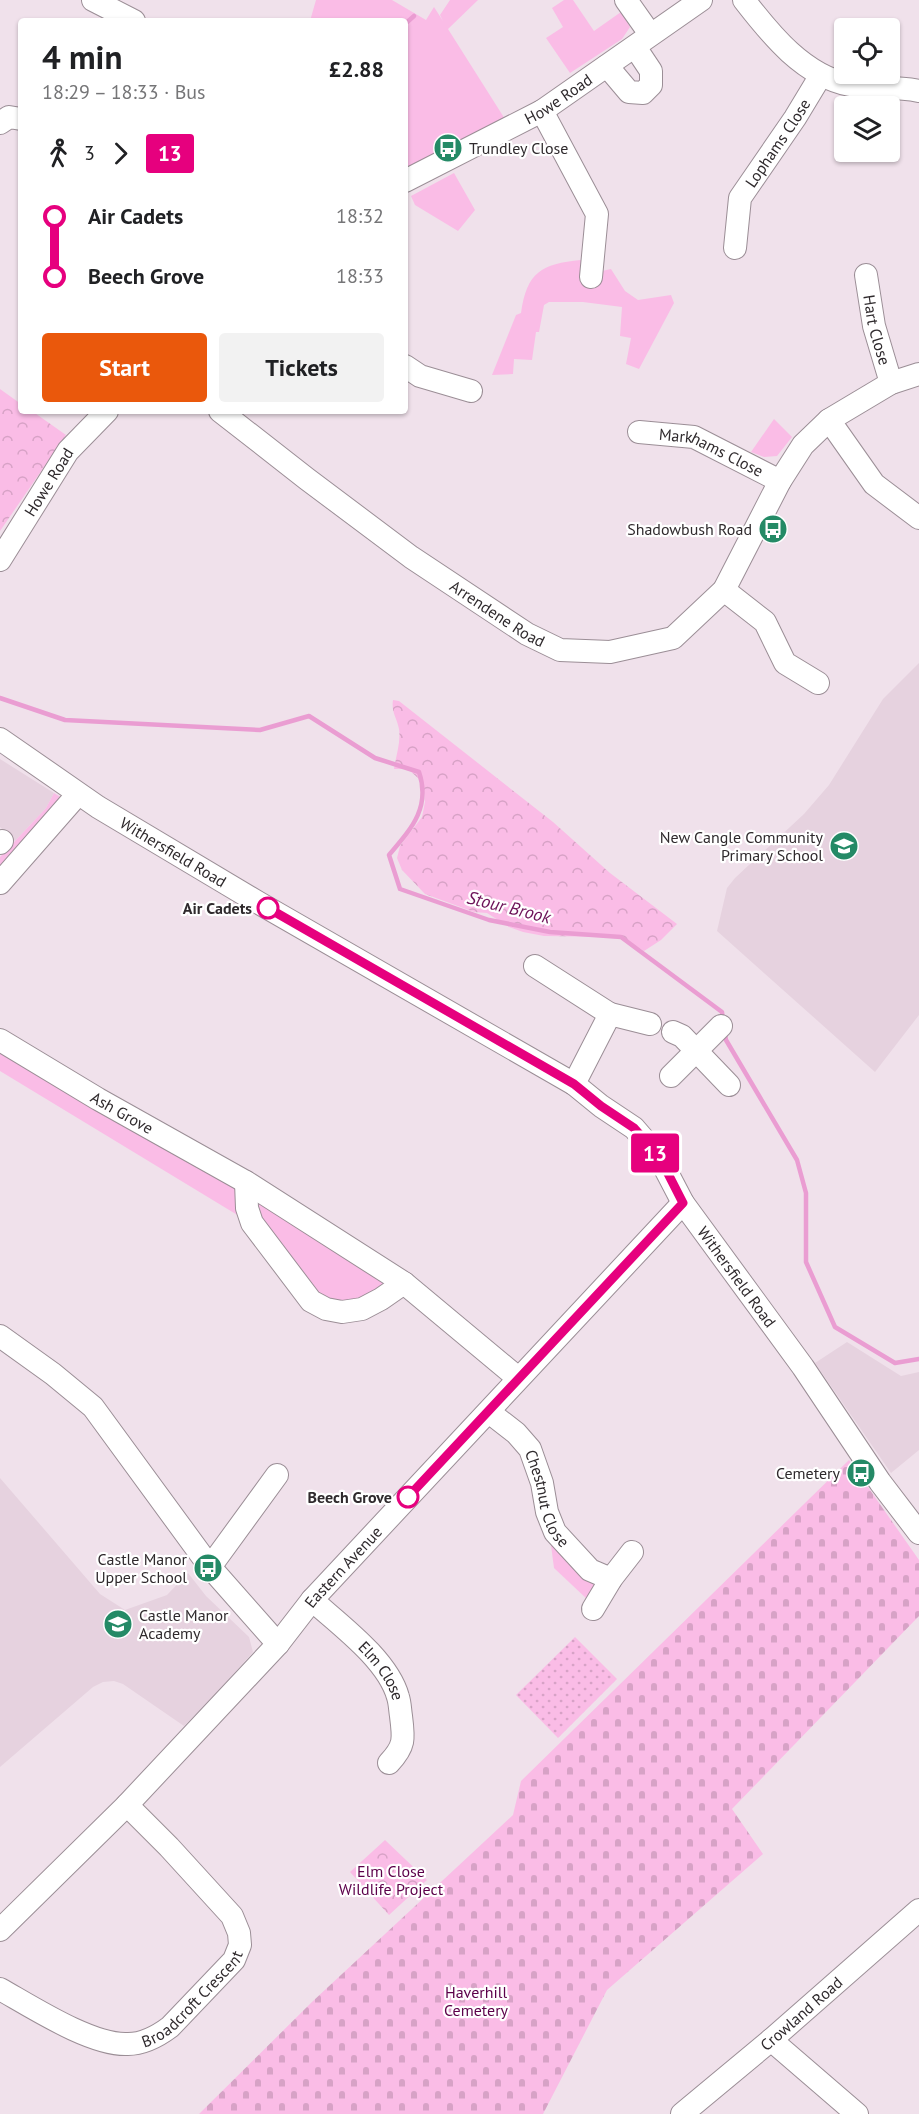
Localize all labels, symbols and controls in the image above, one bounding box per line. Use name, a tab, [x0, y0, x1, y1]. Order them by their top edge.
map controls	[834, 18, 900, 162]
button: locate	[834, 18, 900, 84]
text: 4 min	[42, 35, 123, 78]
text: £2.88	[329, 55, 384, 83]
street label: Howe Road	[521, 69, 596, 128]
text: 18:29 – 18:33 · Bus	[42, 79, 206, 105]
street label: Lophams Close	[741, 95, 814, 191]
button: layers	[834, 96, 900, 162]
bus stop icon: Trundley Close	[432, 132, 464, 164]
icon: walk	[42, 137, 75, 170]
icon: forward	[104, 137, 137, 170]
place label: Trundley Close	[469, 138, 568, 158]
text: 3	[84, 140, 95, 166]
text: 13	[158, 140, 182, 167]
text: Air Cadets	[88, 202, 183, 230]
text: 18:32	[336, 203, 384, 229]
text: Beech Grove	[88, 262, 204, 290]
text: 18:33	[336, 263, 384, 289]
street label: Hart Close	[859, 293, 895, 367]
button: Start	[42, 333, 207, 402]
button: Tickets	[219, 333, 384, 402]
street label: Markhams Close	[658, 424, 767, 481]
street label: Howe Road	[20, 444, 78, 520]
bus stop icon: Shadowbush Road	[757, 513, 789, 545]
place label: Shadowbush Road	[627, 519, 752, 539]
street label: Arrendene Road	[446, 576, 548, 651]
street label: Withersfield Road	[117, 813, 230, 891]
place label: New Cangle Community Primary School	[660, 827, 824, 865]
school or university icon: New Cangle Community Primary School	[828, 830, 860, 862]
water label: Stour Brook	[465, 886, 554, 929]
marker: Air Cadets	[257, 897, 279, 919]
place label: Air Cadets	[183, 898, 252, 918]
street label: Ash Grove	[87, 1087, 157, 1138]
line badge: 13	[628, 1134, 682, 1172]
text: 13	[643, 1140, 667, 1167]
street label: Withersfield Road	[693, 1222, 781, 1331]
street label: Chestnut Close	[521, 1447, 574, 1551]
bus stop icon: Cemetery	[845, 1457, 877, 1489]
place label: Cemetery	[776, 1463, 841, 1483]
marker: Beech Grove	[397, 1486, 419, 1508]
place label: Beech Grove	[308, 1487, 392, 1507]
street label: Eastern Avenue	[300, 1522, 386, 1612]
place label: Castle Manor Upper School	[95, 1549, 188, 1587]
bus stop icon: Castle Manor Upper School	[192, 1552, 224, 1584]
place label: Castle Manor Academy	[139, 1605, 229, 1643]
school or university icon: Castle Manor Academy	[102, 1608, 134, 1640]
street label: Elm Close	[354, 1637, 408, 1702]
park label: Elm Close Wildlife Project	[339, 1861, 444, 1899]
street label: Broadcroft Crescent	[139, 1947, 247, 2052]
street label: Crowland Road	[756, 1972, 846, 2055]
park label: Haverhill Cemetery	[444, 1982, 509, 2020]

